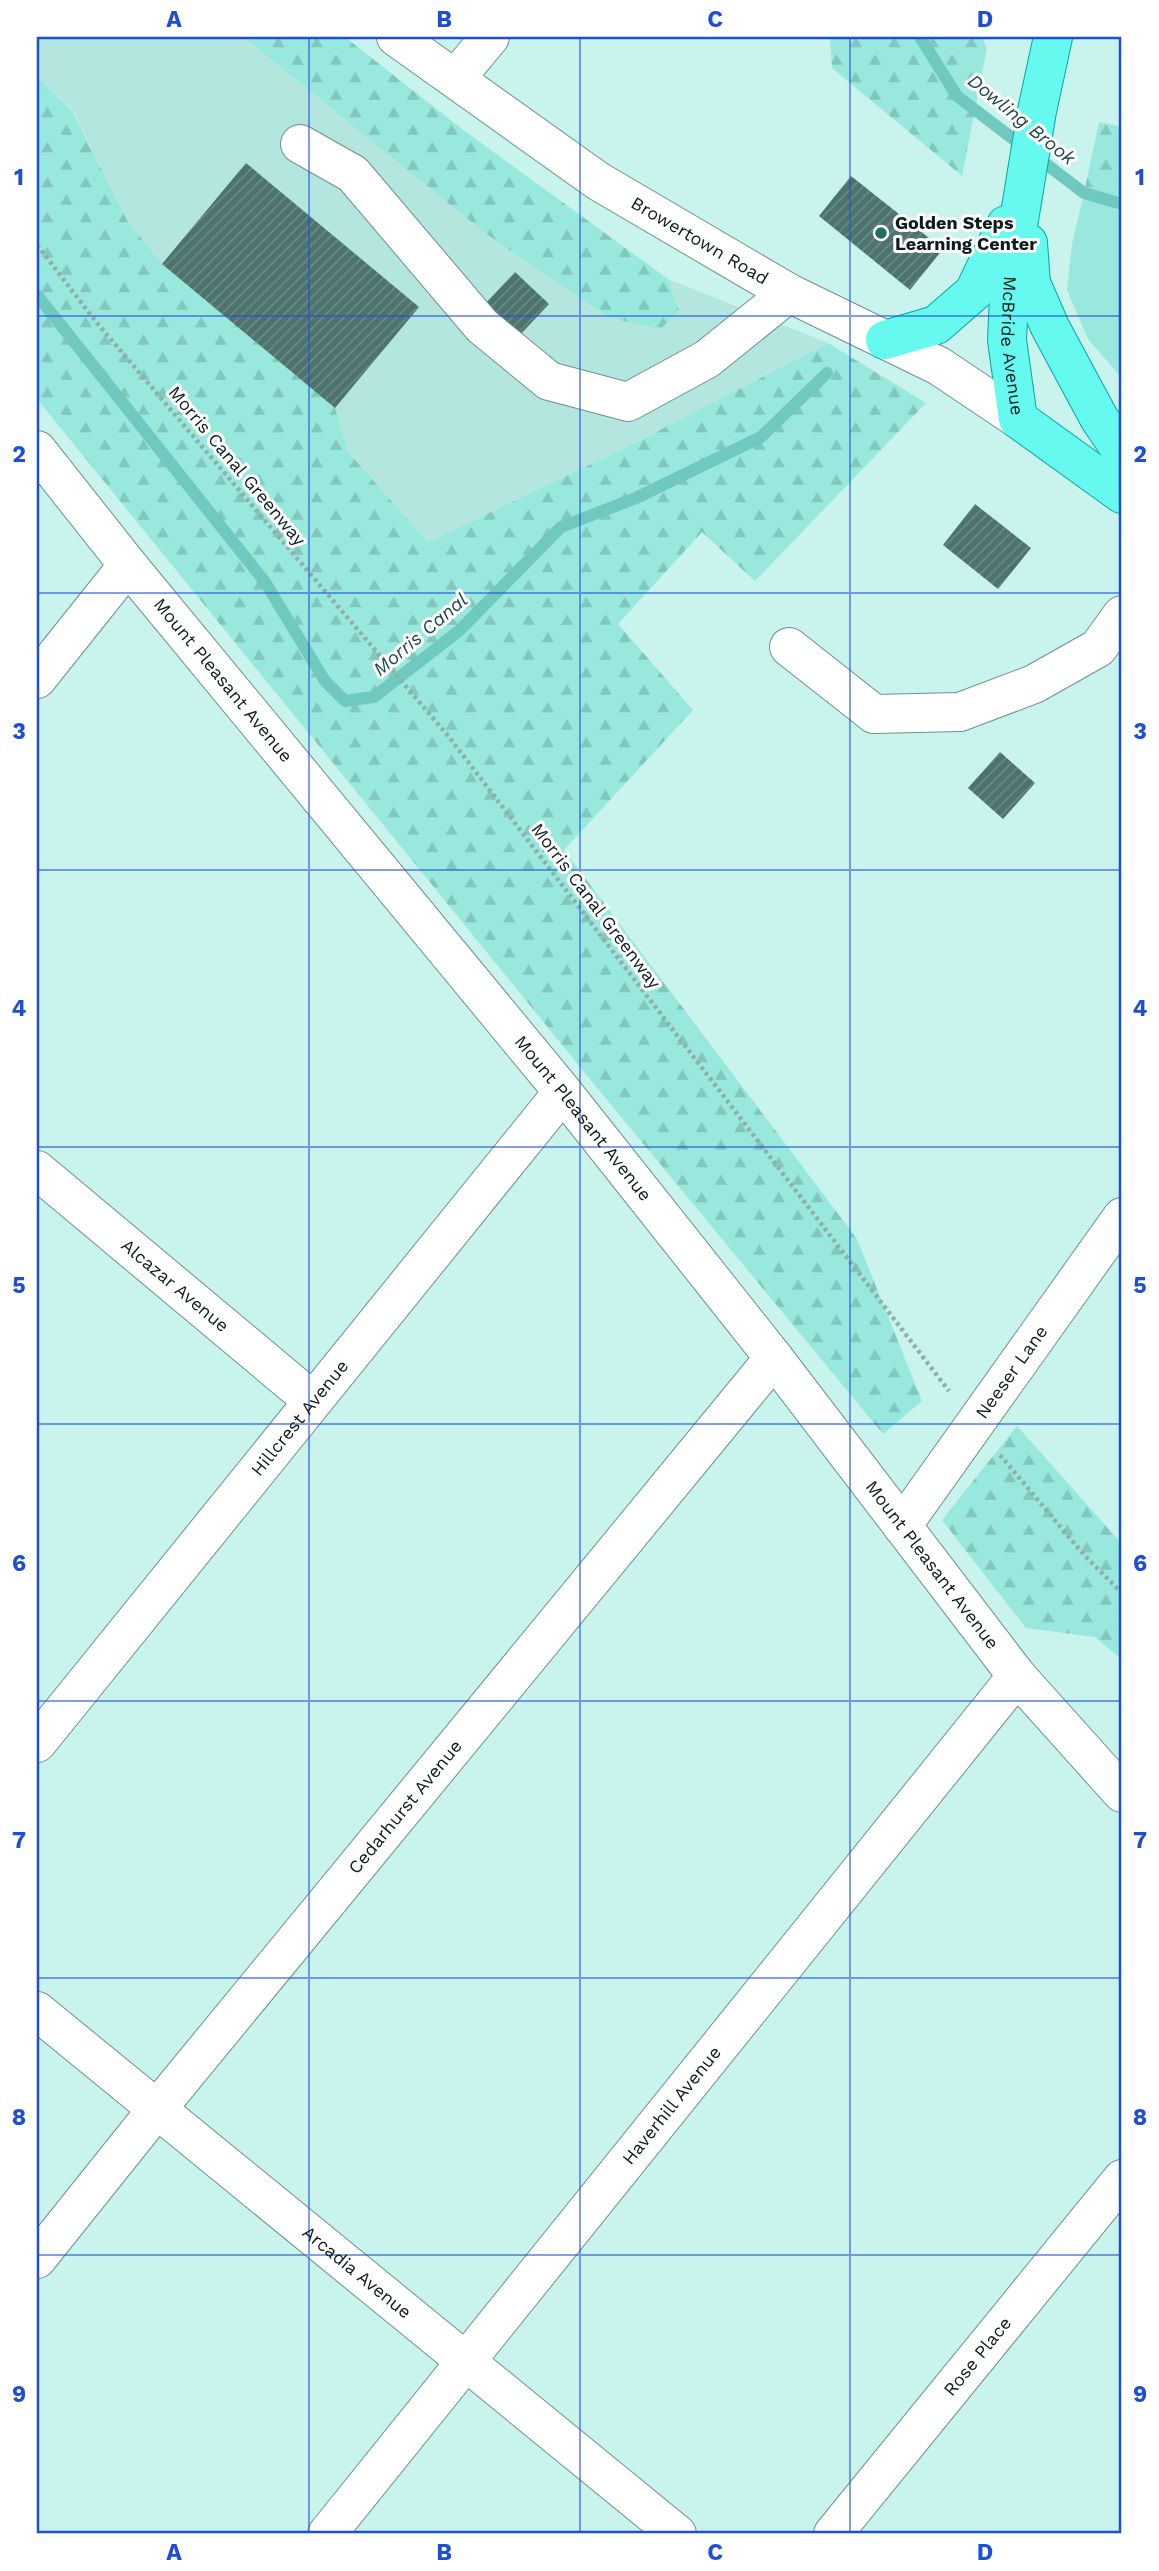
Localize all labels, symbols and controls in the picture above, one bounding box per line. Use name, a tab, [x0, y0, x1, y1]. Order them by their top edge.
text: A	[166, 6, 182, 33]
text: B	[436, 6, 452, 33]
text: C	[707, 6, 723, 33]
text: D	[977, 6, 993, 33]
water label: Dowling Brook	[963, 69, 1081, 170]
text: 1	[14, 164, 24, 191]
text: 1	[1135, 164, 1145, 191]
street label: Browertown Road	[628, 192, 772, 289]
place label: Golden Steps Learning Center	[895, 212, 1037, 254]
marker: Golden Steps Learning Center	[873, 225, 889, 241]
street label: McBride Avenue	[997, 276, 1028, 417]
street label: Morris Canal Greenway	[165, 382, 311, 550]
text: 2	[12, 441, 26, 468]
text: 2	[1133, 441, 1147, 468]
water label: Morris Canal	[369, 588, 472, 680]
street label: Mount Pleasant Avenue	[150, 594, 297, 766]
text: 3	[12, 718, 26, 745]
text: 3	[1133, 718, 1147, 745]
street label: Morris Canal Greenway	[527, 819, 666, 993]
text: 4	[12, 995, 27, 1022]
text: 4	[1133, 995, 1148, 1022]
street label: Mount Pleasant Avenue	[511, 1031, 656, 1205]
street label: Alcazar Avenue	[117, 1234, 233, 1336]
text: 5	[12, 1272, 26, 1299]
text: 5	[1133, 1272, 1147, 1299]
street label: Neeser Lane	[971, 1321, 1051, 1422]
street label: Hillcrest Avenue	[246, 1355, 352, 1480]
street label: Mount Pleasant Avenue	[862, 1476, 1004, 1653]
text: 6	[12, 1550, 26, 1577]
text: 6	[1133, 1550, 1147, 1577]
street label: Cedarhurst Avenue	[344, 1735, 466, 1878]
text: 7	[12, 1827, 26, 1854]
text: 7	[1133, 1827, 1147, 1854]
street label: Haverhill Avenue	[617, 2042, 725, 2168]
text: 8	[12, 2104, 26, 2131]
text: 8	[1133, 2104, 1147, 2131]
street label: Arcadia Avenue	[298, 2221, 416, 2323]
street label: Rose Place	[939, 2312, 1016, 2400]
text: 9	[12, 2381, 26, 2408]
text: 9	[1133, 2381, 1147, 2408]
text: A	[166, 2539, 182, 2566]
text: B	[436, 2539, 452, 2566]
text: C	[707, 2539, 723, 2566]
text: D	[977, 2539, 993, 2566]

